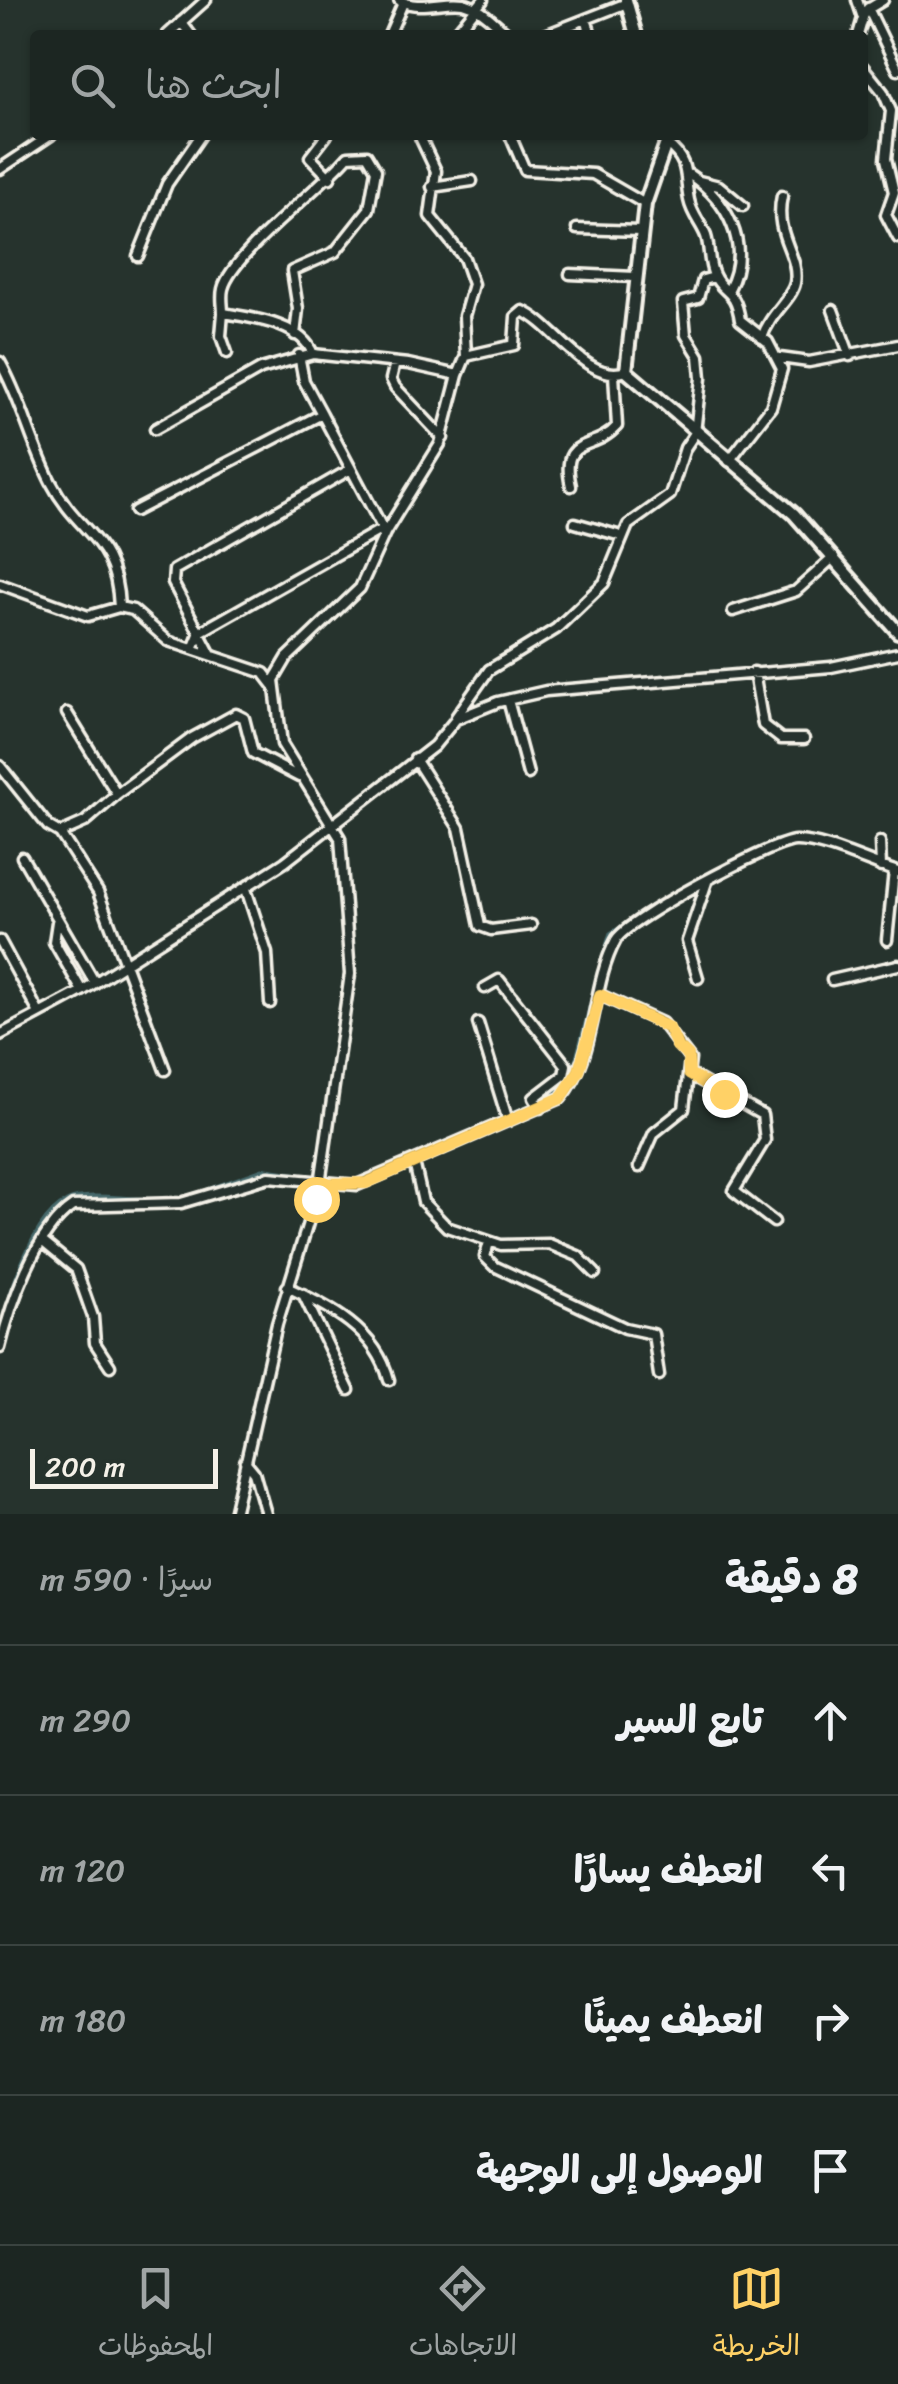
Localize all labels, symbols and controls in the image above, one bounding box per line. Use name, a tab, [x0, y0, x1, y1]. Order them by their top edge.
search box	[30, 30, 868, 140]
text: ابحث هنا	[145, 52, 282, 119]
icon: search	[65, 58, 120, 113]
route end	[702, 1072, 748, 1118]
route start	[294, 1177, 340, 1223]
text: 200 m	[45, 1442, 125, 1491]
scale bar	[30, 1444, 218, 1488]
text: 8 دقيقة	[725, 1542, 858, 1616]
text: سيرًا · 590 m	[40, 1551, 213, 1608]
text: تابع السير	[618, 1687, 763, 1754]
text: 290 m	[40, 1692, 131, 1749]
icon: ahead	[803, 1693, 858, 1748]
text: انعطف يسارًا	[574, 1837, 763, 1904]
text: 120 m	[40, 1842, 125, 1899]
icon: left	[803, 1843, 858, 1898]
text: انعطف يمينًا	[583, 1987, 763, 2054]
text: 180 m	[40, 1992, 126, 2049]
icon: right	[803, 1993, 858, 2048]
text: الوصول إلى الوجهة	[476, 2137, 763, 2204]
icon: arrive	[803, 2143, 858, 2198]
tab: المحفوظات	[98, 2261, 213, 2370]
tab: الاتجاهات	[409, 2261, 517, 2370]
tab: الخريطة	[713, 2261, 800, 2370]

